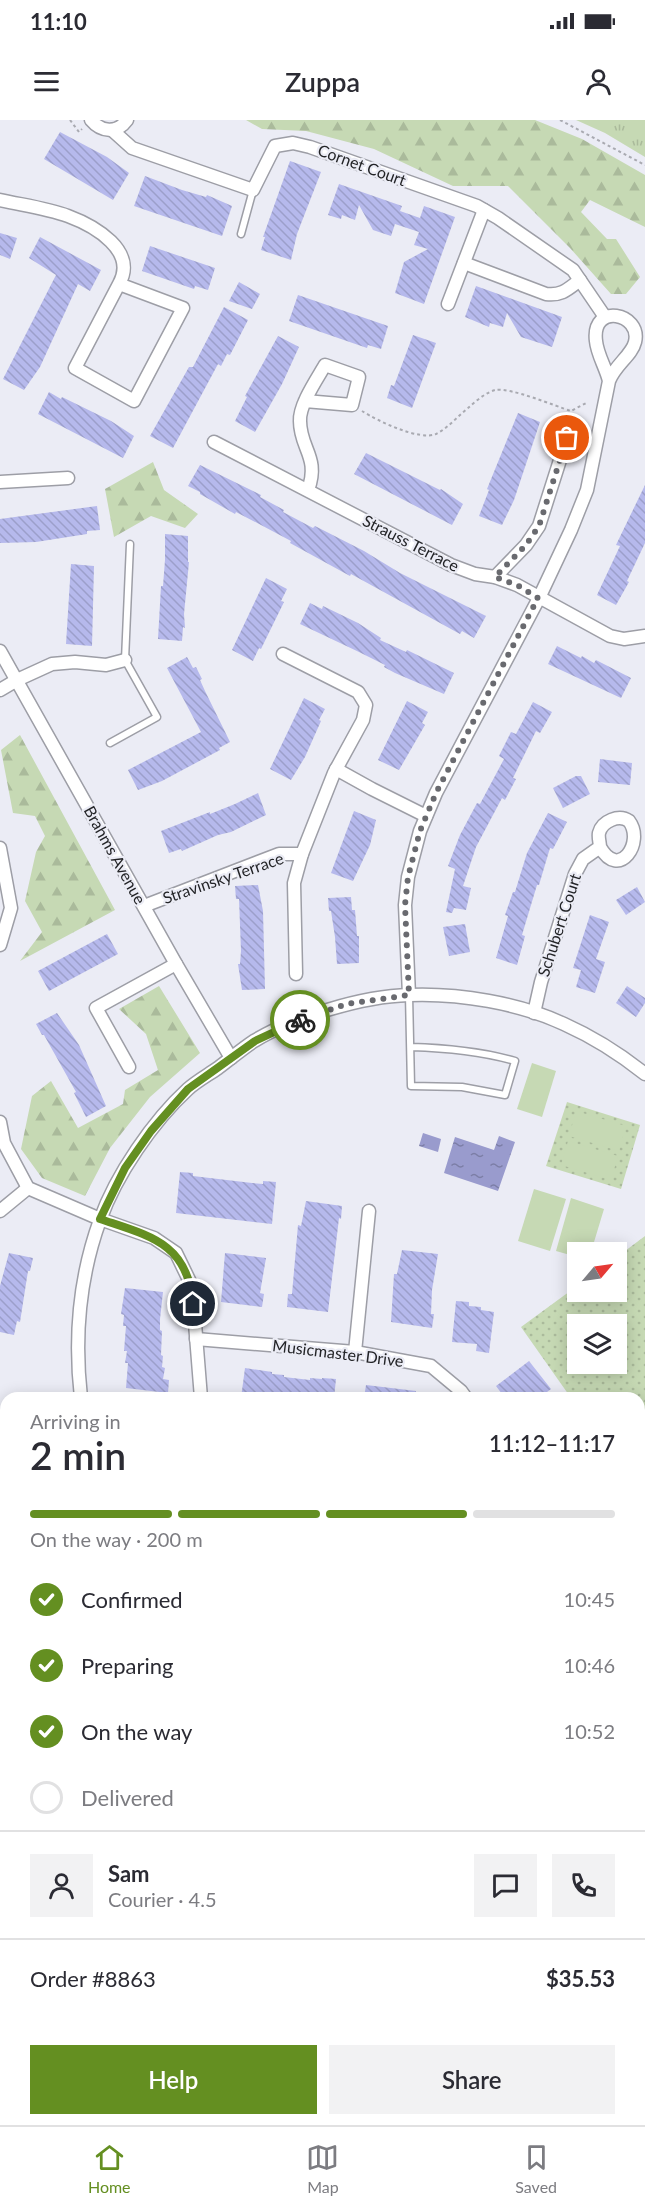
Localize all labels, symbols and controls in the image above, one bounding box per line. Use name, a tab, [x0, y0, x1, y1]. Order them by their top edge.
text: 11:10	[30, 8, 87, 35]
icon: menu	[30, 65, 63, 98]
text: Zuppa	[285, 65, 360, 98]
icon: person	[582, 65, 615, 98]
street label: Cornet Court	[315, 140, 409, 189]
pin	[541, 412, 592, 463]
icon: bag	[550, 421, 583, 454]
street label: Strauss Terrace	[360, 510, 463, 575]
street label: Brahms Avenue	[81, 802, 150, 907]
street label: Stravinsky Terrace	[160, 848, 286, 907]
street label: Schubert Court	[533, 871, 584, 979]
courier	[270, 990, 330, 1050]
icon: bike	[284, 1004, 317, 1037]
north arrow	[567, 1242, 627, 1302]
map controls	[567, 1242, 627, 1374]
pin	[167, 1278, 218, 1329]
icon: home	[176, 1287, 209, 1320]
button: layers	[567, 1314, 627, 1374]
street label: Musicmaster Drive	[271, 1335, 405, 1370]
text: Arriving in	[30, 1409, 121, 1433]
text: 11:12–11:17	[489, 1430, 615, 1457]
text: 2 min	[30, 1432, 126, 1478]
text: On the way · 200 m	[30, 1527, 203, 1551]
icon: check	[30, 1583, 63, 1616]
text: Confirmed	[81, 1586, 183, 1613]
text: 10:45	[564, 1587, 615, 1611]
icon: check	[30, 1649, 63, 1682]
text: Preparing	[81, 1652, 173, 1679]
text: 10:46	[564, 1653, 615, 1677]
icon: check	[30, 1715, 63, 1748]
text: On the way	[81, 1718, 192, 1745]
text: 10:52	[564, 1719, 615, 1743]
text: Delivered	[81, 1784, 174, 1811]
button: person	[30, 1854, 93, 1917]
button: chat	[474, 1854, 537, 1917]
button: phone	[552, 1854, 615, 1917]
text: Sam	[108, 1860, 150, 1887]
text: Courier · 4.5	[108, 1887, 217, 1911]
text: Order #8863	[30, 1965, 156, 1992]
text: $35.53	[546, 1965, 615, 1992]
button: Help	[30, 2045, 317, 2114]
button: Share	[329, 2045, 615, 2114]
tab: Home	[88, 2141, 131, 2196]
tab: Map	[306, 2141, 339, 2196]
tab: Saved	[515, 2141, 557, 2196]

